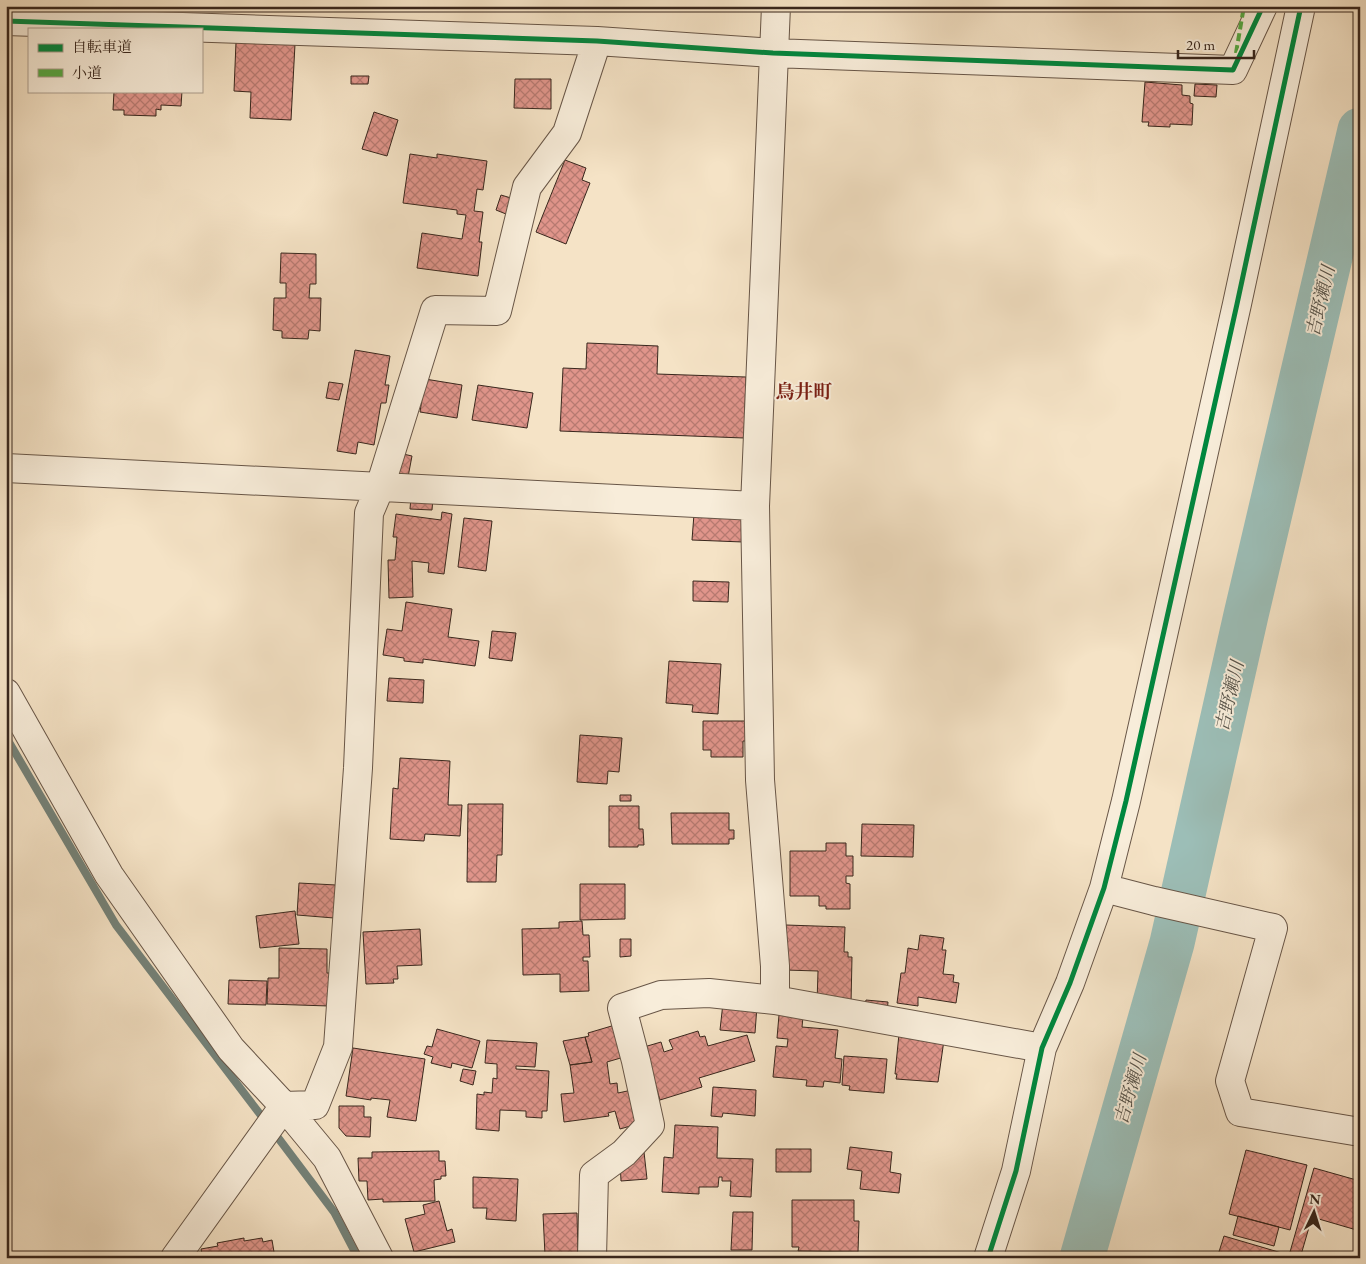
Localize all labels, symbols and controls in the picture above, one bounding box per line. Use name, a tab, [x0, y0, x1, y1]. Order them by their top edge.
legend	[28, 28, 202, 92]
scale bar	[1178, 28, 1255, 60]
text: 20 m	[1186, 35, 1215, 54]
text: 自転車道	[72, 37, 132, 56]
text: 小道	[72, 63, 102, 82]
water label: 吉野瀬川	[1301, 261, 1340, 339]
district label: 鳥井町	[775, 379, 833, 404]
water label: 吉野瀬川	[1210, 656, 1249, 734]
water label: 吉野瀬川	[1109, 1049, 1152, 1127]
north arrow	[1288, 1186, 1338, 1236]
text: N	[1309, 1190, 1322, 1208]

